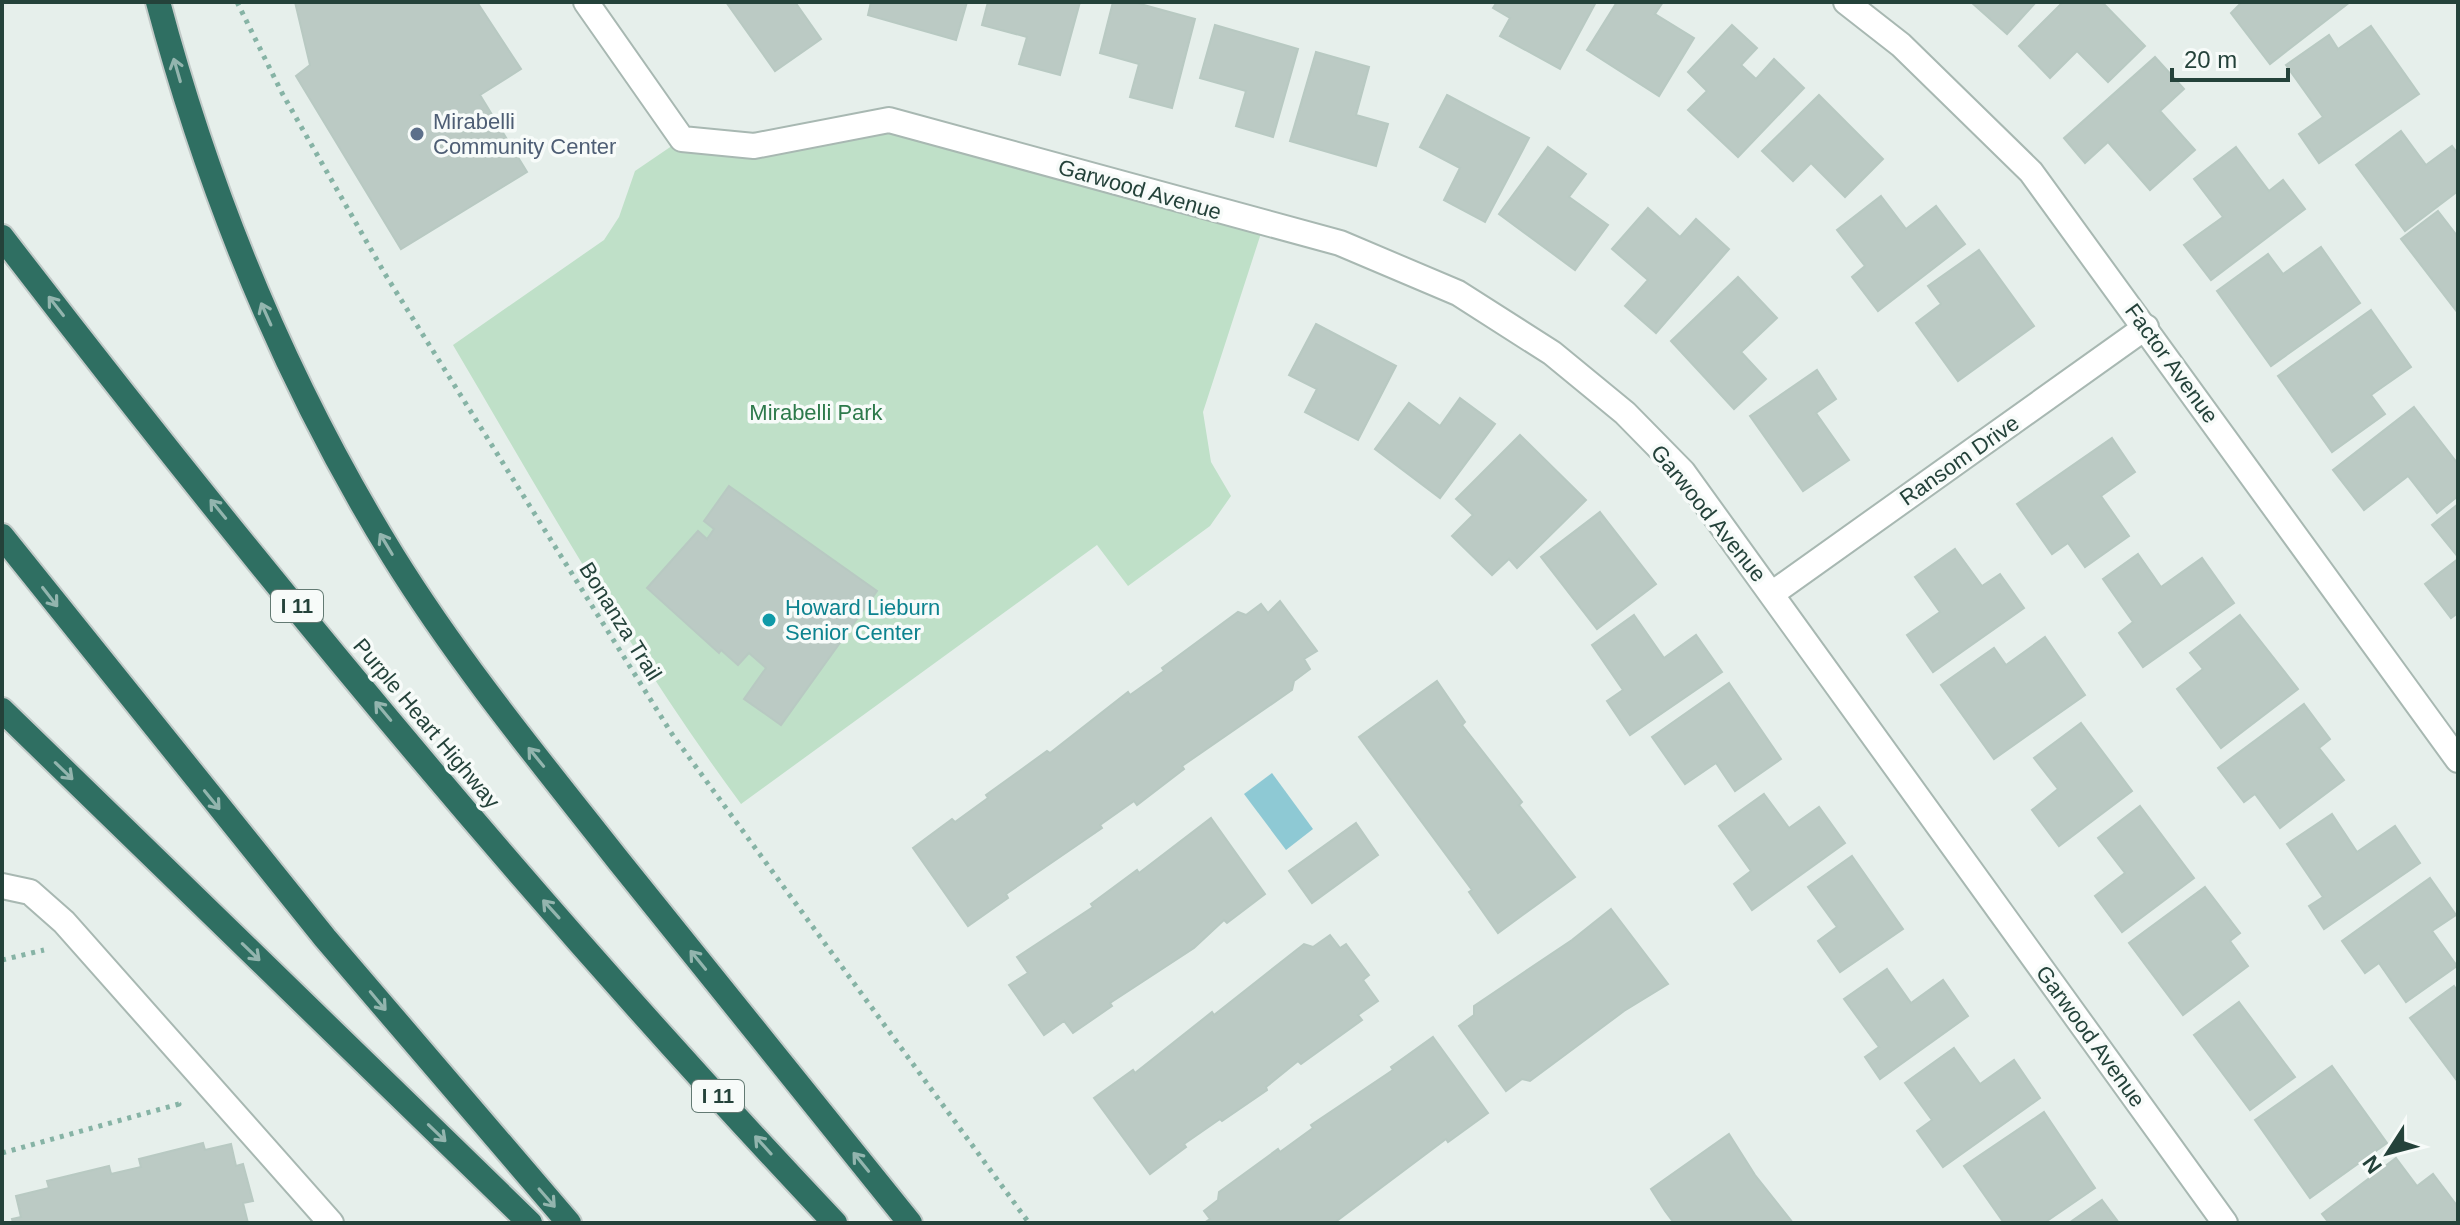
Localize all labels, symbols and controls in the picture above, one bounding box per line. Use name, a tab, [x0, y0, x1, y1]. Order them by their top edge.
scale bar	[2172, 32, 2288, 82]
text: 20 m	[2184, 46, 2237, 73]
one-way arrow	[169, 57, 184, 83]
place label: Mirabelli Community Center	[433, 109, 616, 159]
marker: Mirabelli Community Center	[408, 125, 426, 143]
street label: Garwood Avenue	[1055, 154, 1224, 225]
one-way arrow	[47, 296, 64, 317]
street label: Factor Avenue	[2120, 299, 2223, 428]
one-way arrow	[258, 302, 273, 326]
park label: Mirabelli Park	[749, 400, 884, 425]
street label: Ransom Drive	[1895, 410, 2024, 511]
street label: Garwood Avenue	[1646, 440, 1771, 587]
one-way arrow	[209, 500, 227, 520]
one-way arrow	[378, 533, 394, 556]
street label: Bonanza Trail	[574, 558, 667, 685]
one-way arrow	[41, 586, 58, 607]
road number: I 11	[271, 590, 323, 622]
place label: Howard Lieburn Senior Center	[785, 595, 940, 645]
marker: Howard Lieburn Senior Center	[760, 611, 778, 629]
street label: Purple Heart Highway	[348, 633, 505, 813]
one-way arrow	[374, 700, 392, 721]
one-way arrow	[527, 747, 545, 768]
one-way arrow	[54, 761, 74, 780]
one-way arrow	[203, 790, 221, 810]
one-way arrow	[542, 899, 560, 919]
one-way arrow	[241, 942, 261, 961]
one-way arrow	[689, 950, 707, 971]
street label: Garwood Avenue	[2031, 961, 2150, 1112]
one-way arrow	[369, 990, 387, 1010]
road number: I 11	[692, 1080, 744, 1112]
north arrow	[2348, 1113, 2428, 1193]
one-way arrow	[427, 1123, 447, 1142]
one-way arrow	[754, 1136, 772, 1156]
text: N	[2357, 1151, 2387, 1178]
one-way arrow	[852, 1152, 870, 1173]
one-way arrow	[538, 1187, 556, 1207]

